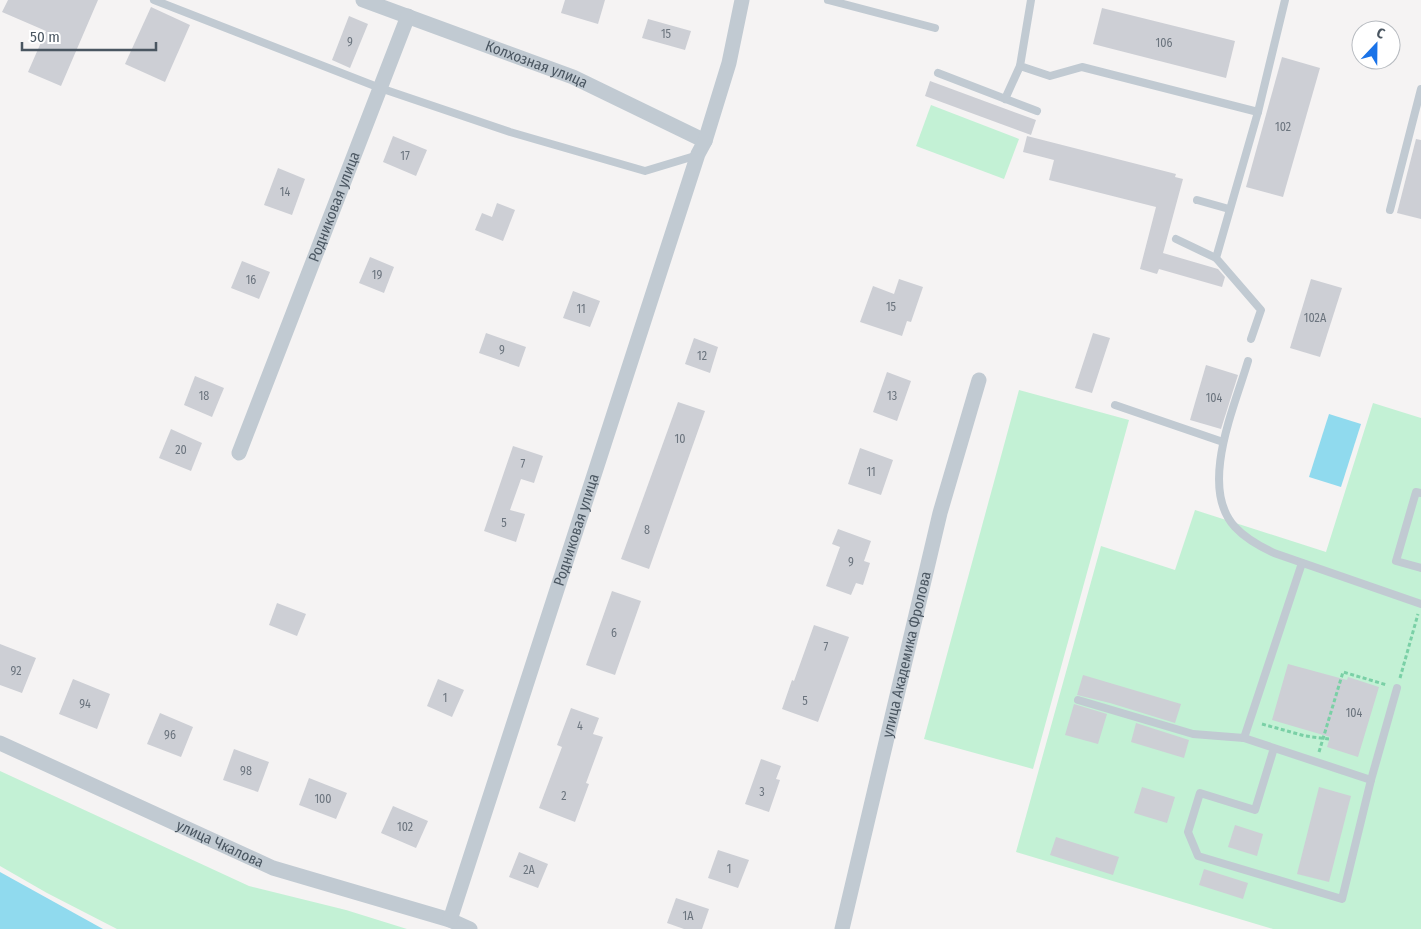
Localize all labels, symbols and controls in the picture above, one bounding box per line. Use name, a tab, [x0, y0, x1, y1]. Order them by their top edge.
scale bar	[22, 20, 156, 52]
north arrow	[1351, 20, 1401, 70]
text: С	[1374, 24, 1388, 43]
house number: 15	[661, 27, 672, 41]
text: 50 m	[30, 28, 60, 46]
house number: 9	[347, 35, 353, 49]
house number: 106	[1156, 36, 1172, 50]
street label: Колхозная улица	[483, 37, 591, 92]
house number: 102	[1275, 120, 1291, 134]
street label: Родниковая улица	[305, 149, 364, 265]
house number: 17	[400, 149, 410, 163]
house number: 14	[280, 185, 290, 199]
house number: 19	[372, 268, 382, 282]
house number: 16	[246, 273, 256, 287]
house number: 15	[886, 300, 897, 314]
house number: 11	[576, 302, 586, 316]
house number: 102А	[1304, 311, 1327, 325]
house number: 9	[499, 343, 505, 357]
house number: 12	[697, 349, 707, 363]
house number: 18	[199, 389, 209, 403]
house number: 13	[887, 389, 897, 403]
house number: 104	[1206, 391, 1223, 405]
house number: 10	[675, 432, 685, 446]
house number: 20	[175, 443, 187, 457]
house number: 7	[521, 457, 526, 471]
house number: 11	[866, 465, 876, 479]
street label: Родниковая улица	[550, 472, 603, 588]
house number: 5	[501, 516, 507, 530]
house number: 8	[644, 523, 650, 537]
house number: 9	[848, 555, 854, 569]
street label: улица Академика Фролова	[878, 570, 935, 739]
house number: 6	[611, 626, 617, 640]
house number: 7	[824, 640, 829, 654]
house number: 92	[11, 664, 21, 678]
house number: 1	[443, 691, 447, 705]
house number: 5	[802, 694, 808, 708]
house number: 94	[79, 697, 91, 711]
house number: 104	[1346, 706, 1363, 720]
house number: 4	[577, 719, 583, 733]
house number: 96	[164, 728, 176, 742]
house number: 98	[240, 764, 252, 778]
house number: 3	[759, 785, 765, 799]
house number: 2	[561, 789, 567, 803]
house number: 100	[314, 792, 332, 806]
street label: улица Чкалова	[174, 816, 266, 871]
house number: 102	[397, 820, 413, 834]
house number: 1	[727, 862, 731, 876]
house number: 2А	[523, 863, 535, 877]
house number: 1А	[683, 909, 694, 923]

